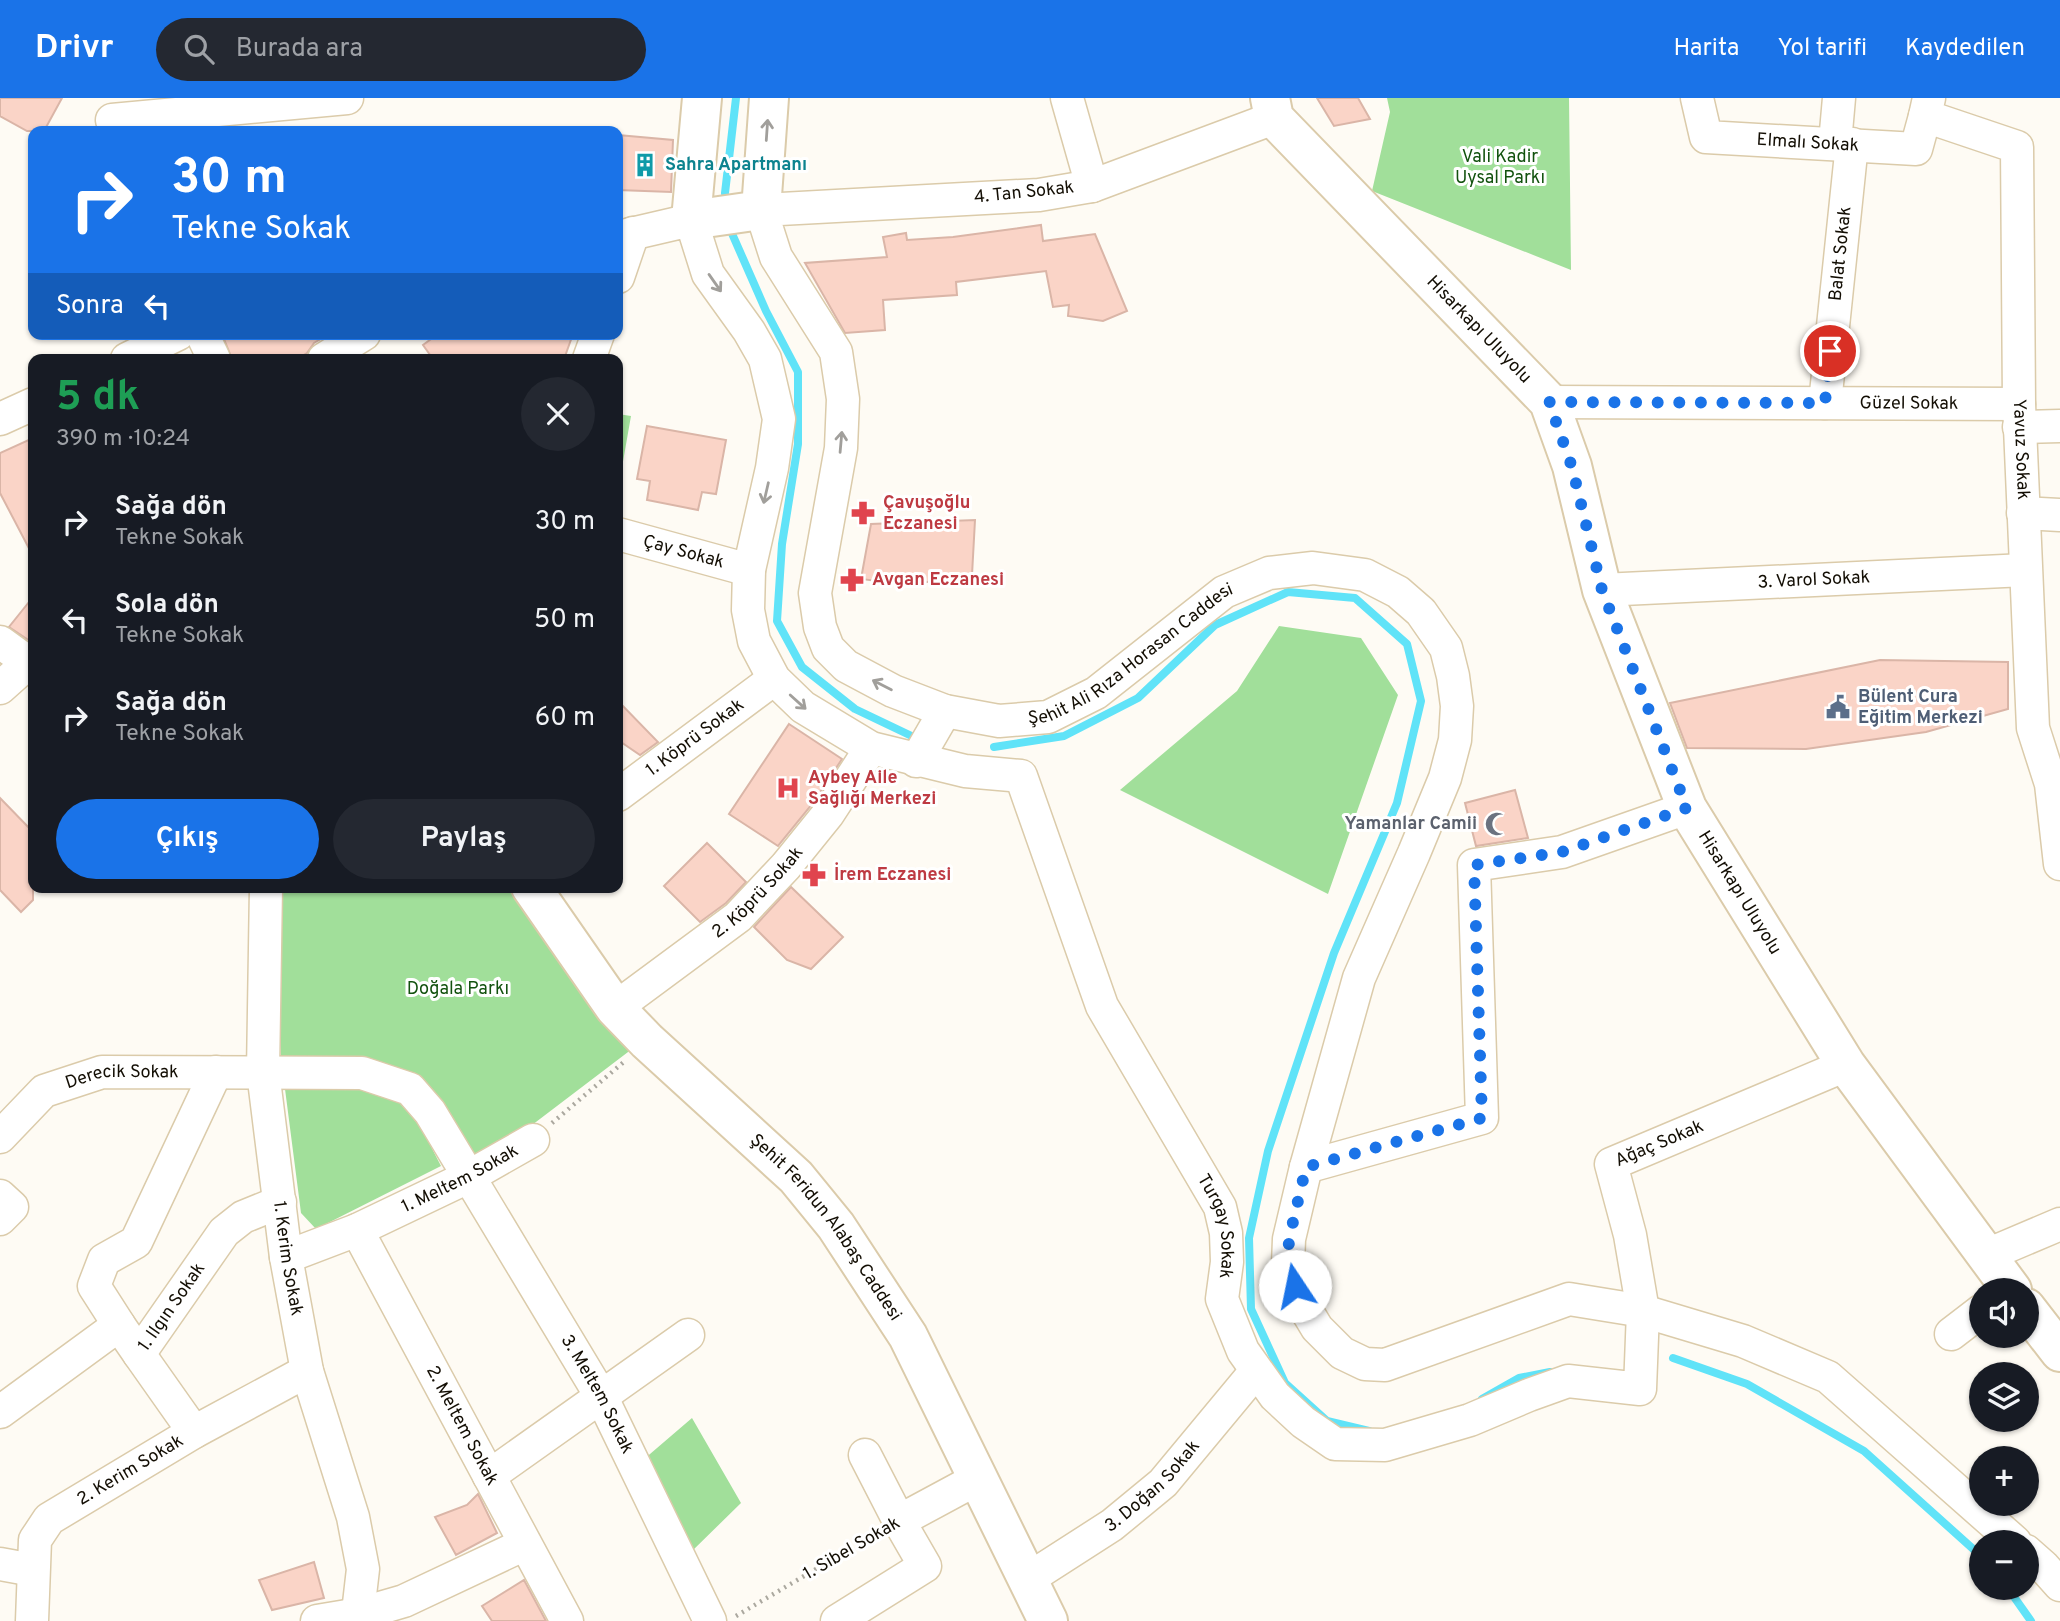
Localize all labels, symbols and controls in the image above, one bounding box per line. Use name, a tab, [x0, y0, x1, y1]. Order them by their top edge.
search box	[156, 18, 646, 81]
text: Drivr	[35, 28, 114, 70]
icon: search	[180, 30, 218, 68]
text: Burada ara	[236, 33, 363, 66]
text: Harita	[1674, 34, 1739, 64]
text: Yol tarifi	[1777, 34, 1867, 64]
text: Kaydedilen	[1905, 34, 2025, 64]
one-way arrow	[760, 118, 773, 141]
street label: Elmalı Sokak	[1756, 128, 1860, 157]
park label: Vali Kadir Uysal Parkı	[1455, 146, 1545, 190]
text: 30 m	[171, 149, 287, 211]
building icon: Sahra Apartmanı	[631, 151, 659, 179]
icon: right	[56, 154, 147, 245]
place label: Sahra Apartmanı	[665, 154, 807, 177]
street label: 4. Tan Sokak	[973, 176, 1075, 210]
street label: Balat Sokak	[1824, 205, 1857, 302]
text: Tekne Sokak	[171, 210, 351, 250]
street label: Hisarkapı Uluyolu	[1421, 271, 1536, 389]
one-way arrow	[708, 273, 722, 292]
icon: left	[138, 287, 176, 325]
text: Sonra	[56, 290, 124, 323]
pin	[1800, 321, 1860, 381]
icon: arrive	[1811, 332, 1849, 370]
text: 5 dk	[56, 372, 140, 425]
button: close	[521, 377, 595, 451]
street label: Güzel Sokak	[1860, 392, 1958, 415]
street label: Yavuz Sokak	[2007, 398, 2035, 500]
text: 390 m · 10:24	[56, 425, 190, 454]
one-way arrow	[835, 431, 848, 454]
one-way arrow	[759, 481, 772, 504]
text: Sağa dön	[115, 491, 227, 524]
place label: Çavuşoğlu Eczanesi	[883, 492, 970, 536]
pharmacy icon: Çavuşoğlu Eczanesi	[849, 499, 877, 527]
icon: right	[56, 503, 94, 541]
text: 30 m	[535, 506, 595, 539]
text: Tekne Sokak	[115, 524, 244, 553]
street label: Çay Sokak	[640, 530, 727, 574]
pharmacy icon: Avgan Eczanesi	[838, 566, 866, 594]
street label: 3. Varol Sokak	[1757, 566, 1871, 594]
place label: Avgan Eczanesi	[872, 569, 1004, 592]
street label: Şehit Ali Rıza Horasan Caddesi	[1027, 578, 1237, 730]
text: Sola dön	[115, 589, 219, 622]
icon: left	[56, 601, 94, 639]
text: 50 m	[534, 604, 595, 637]
text: Tekne Sokak	[115, 622, 244, 651]
one-way arrow	[872, 678, 893, 691]
place label: Bülent Cura Eğitim Merkezi	[1858, 686, 1983, 730]
text: Sağa dön	[115, 687, 227, 720]
public building icon: Bülent Cura Eğitim Merkezi	[1824, 693, 1852, 721]
street label: 1. Köprü Sokak	[641, 694, 749, 782]
one-way arrow	[789, 694, 807, 710]
icon: right	[56, 699, 94, 737]
text: 60 m	[535, 702, 595, 735]
text: Tekne Sokak	[115, 720, 244, 749]
place label: Aybey Aile Sağlığı Merkezi	[808, 767, 936, 811]
hospital icon: Aybey Aile Sağlığı Merkezi	[774, 774, 802, 802]
button: Çıkış	[56, 799, 319, 879]
button: Paylaş	[333, 799, 595, 879]
mosque icon: Yamanlar Camii	[1483, 810, 1511, 838]
place label: Yamanlar Camii	[1344, 813, 1477, 836]
street label: Hisarkapı Uluyolu	[1692, 827, 1786, 959]
street label: 2. Köprü Sokak	[707, 842, 808, 944]
pharmacy icon: İrem Eczanesi	[800, 861, 828, 889]
place label: İrem Eczanesi	[834, 862, 951, 887]
park label: Doğala Parkı	[407, 978, 509, 1001]
street label: Derecik Sokak	[62, 1061, 179, 1095]
street label: Ağaç Sokak	[1612, 1115, 1707, 1172]
street label: Şehit Feridun Alabaş Caddesi	[745, 1129, 907, 1325]
street label: 1. Meltem Sokak	[398, 1139, 523, 1218]
street label: Turgay Sokak	[1192, 1170, 1239, 1280]
street label: 1. Kerim Sokak	[268, 1200, 308, 1318]
position arrow	[1258, 1249, 1332, 1323]
street label: 1. Ilgın Sokak	[133, 1258, 211, 1356]
map controls	[1969, 1278, 2039, 1600]
button: sound	[1969, 1278, 2039, 1348]
street label: 3. Meltem Sokak	[555, 1330, 639, 1458]
street label: 2. Meltem Sokak	[420, 1362, 504, 1490]
button: layers	[1969, 1362, 2039, 1432]
street label: 2. Kerim Sokak	[73, 1429, 188, 1511]
street label: 3. Doğan Sokak	[1101, 1435, 1205, 1538]
button: +	[1969, 1446, 2039, 1516]
street label: 1. Sibel Sokak	[800, 1512, 904, 1586]
button: −	[1969, 1530, 2039, 1600]

